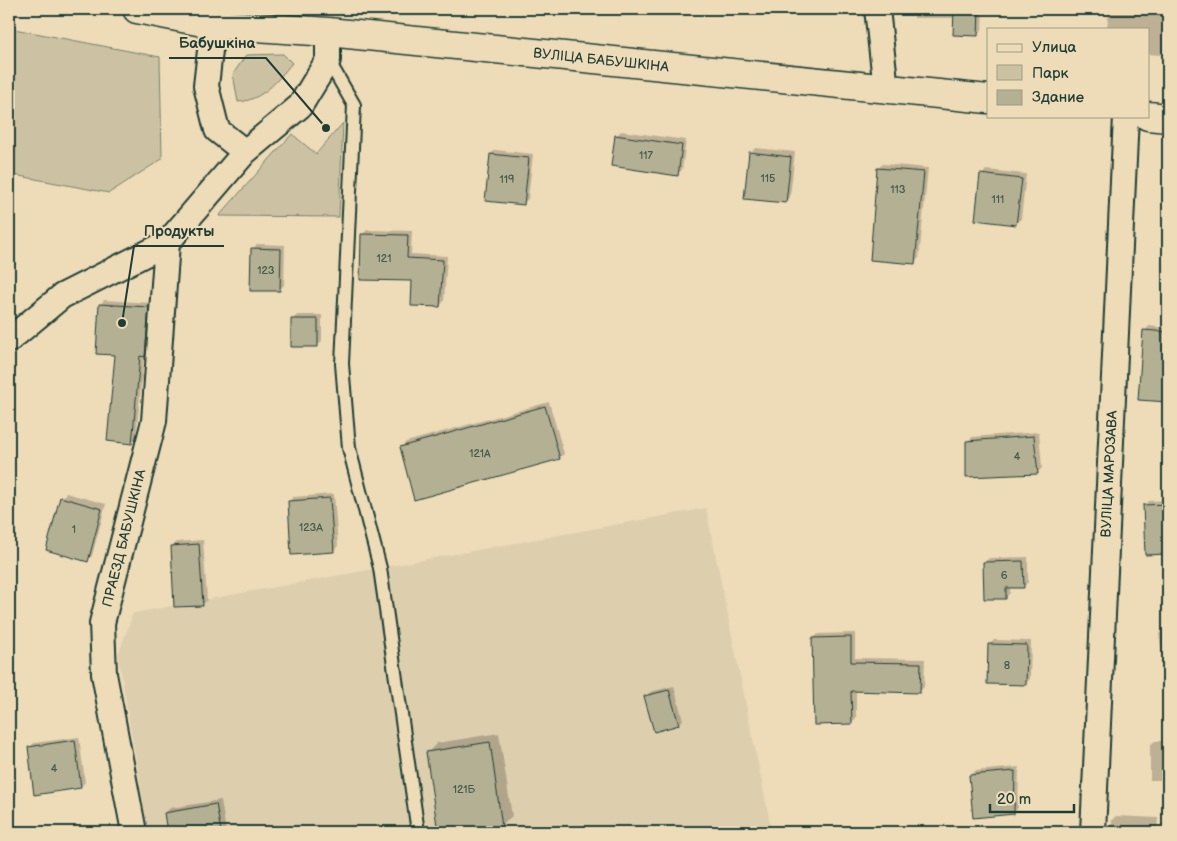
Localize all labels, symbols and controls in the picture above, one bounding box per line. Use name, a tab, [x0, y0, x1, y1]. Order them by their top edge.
callout: Бабушкіна	[169, 28, 266, 58]
legend	[987, 28, 1150, 118]
text: Бабушкіна	[179, 34, 256, 53]
text: Улица	[1032, 38, 1077, 57]
street label: ВУЛІЦА БАБУШКІНА	[532, 44, 670, 76]
text: Парк	[1032, 64, 1069, 83]
text: Здание	[1032, 88, 1084, 107]
house number: 117	[639, 149, 654, 162]
house number: 115	[761, 172, 775, 185]
house number: 119	[500, 173, 514, 186]
house number: 113	[890, 183, 906, 196]
house number: 111	[992, 193, 1004, 206]
callout: Продукты	[134, 216, 224, 246]
text: Продукты	[144, 222, 214, 241]
house number: 121	[377, 252, 391, 265]
house number: 123	[257, 264, 275, 277]
street label: ВУЛІЦА МАРОЗАВА	[1097, 410, 1121, 538]
house number: 121А	[469, 447, 491, 460]
house number: 4	[1014, 450, 1021, 463]
street label: ПРАЕЗД БАБУШКІНА	[99, 467, 149, 609]
house number: 123А	[299, 521, 323, 534]
house number: 1	[72, 523, 76, 536]
house number: 6	[1001, 569, 1008, 582]
house number: 8	[1004, 659, 1010, 672]
house number: 4	[51, 762, 58, 775]
scale bar	[990, 781, 1073, 813]
house number: 121Б	[453, 783, 476, 796]
text: 20 m	[997, 790, 1031, 809]

